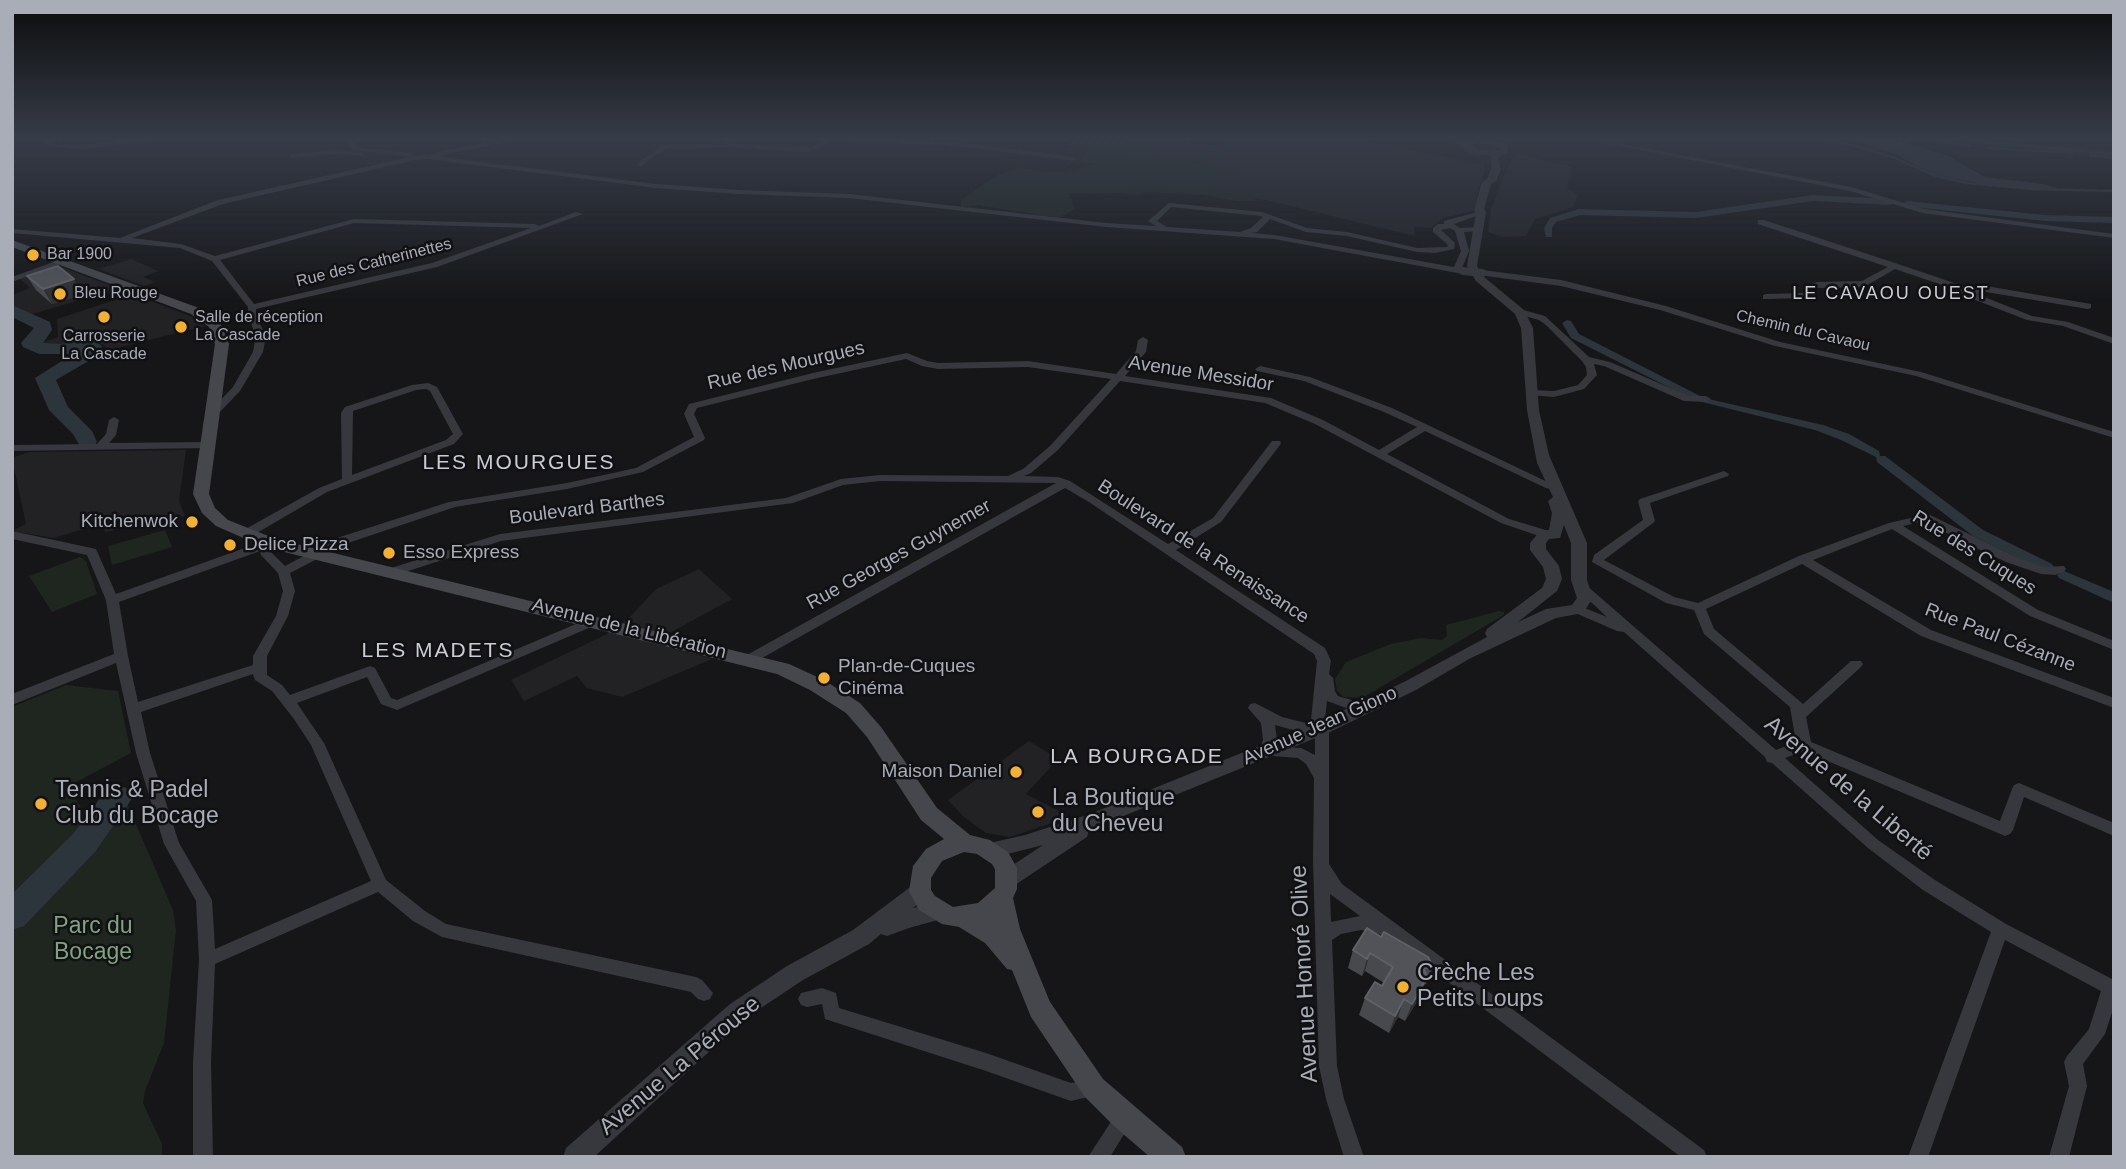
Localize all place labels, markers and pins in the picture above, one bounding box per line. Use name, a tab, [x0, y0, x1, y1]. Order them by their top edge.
place label: Bar 1900	[47, 245, 112, 265]
marker: Bar 1900	[25, 247, 41, 263]
place label: Bleu Rouge	[74, 284, 158, 304]
marker: Bleu Rouge	[52, 286, 68, 302]
place label: Salle de réception La Cascade	[195, 308, 323, 346]
marker: Carrosserie La Cascade	[96, 309, 112, 325]
marker: Salle de réception La Cascade	[173, 319, 189, 335]
place label: Carrosserie La Cascade	[61, 327, 147, 365]
place label: Kitchenwok	[81, 511, 178, 533]
marker: Kitchenwok	[184, 514, 200, 530]
place label: Delice Pizza	[244, 534, 349, 556]
marker: Delice Pizza	[222, 537, 238, 553]
place label: Esso Express	[403, 542, 519, 564]
marker: Esso Express	[381, 545, 397, 561]
place label: Plan-de-Cuques Cinéma	[838, 656, 975, 700]
marker: Plan-de-Cuques Cinéma	[816, 670, 832, 686]
place label: Maison Daniel	[882, 761, 1002, 783]
marker: Maison Daniel	[1008, 764, 1024, 780]
place label: Tennis & Padel Club du Bocage	[55, 777, 219, 831]
place label: La Boutique du Cheveu	[1052, 785, 1175, 839]
marker: Tennis & Padel Club du Bocage	[33, 796, 49, 812]
marker: La Boutique du Cheveu	[1030, 804, 1046, 820]
place label: Crèche Les Petits Loups	[1417, 960, 1544, 1014]
marker: Crèche Les Petits Loups	[1395, 979, 1411, 995]

